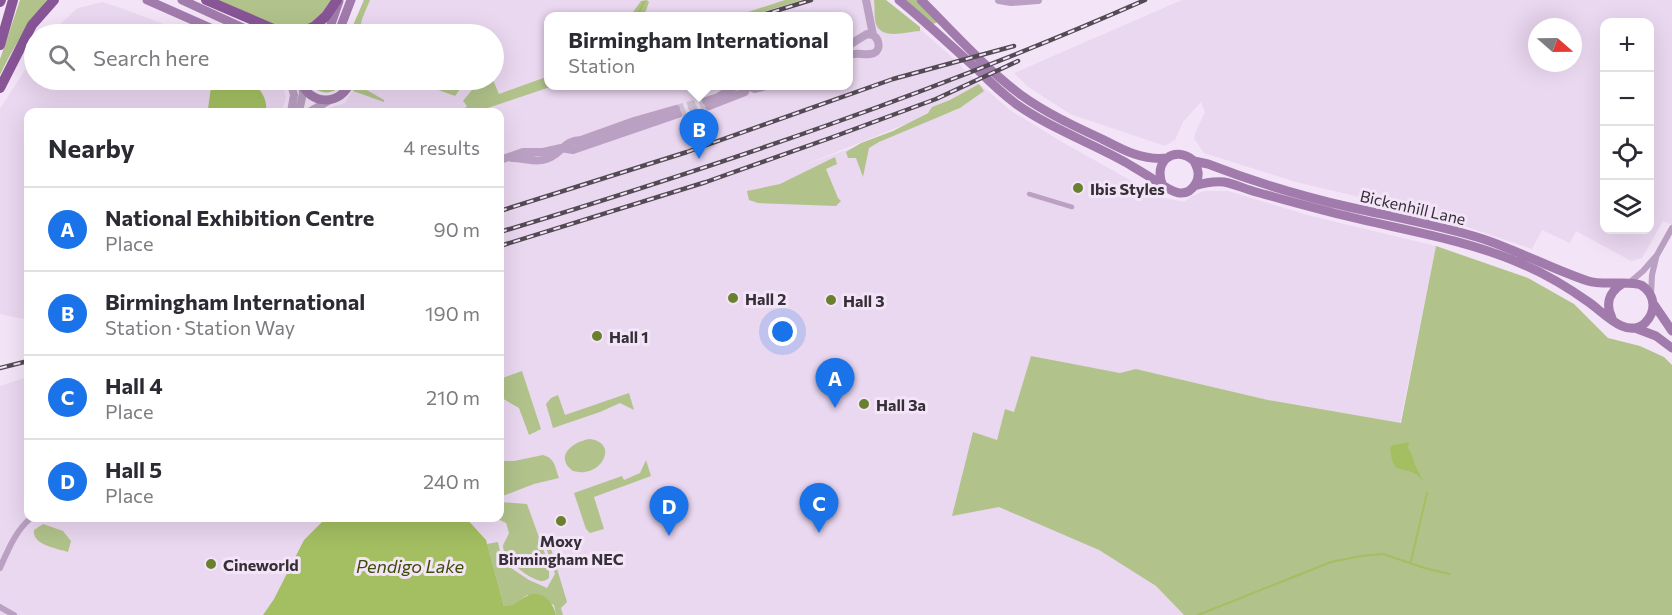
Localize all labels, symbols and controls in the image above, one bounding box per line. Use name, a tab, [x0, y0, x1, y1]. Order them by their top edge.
popup	[544, 12, 853, 90]
north arrow	[1528, 18, 1582, 72]
map controls	[1600, 18, 1654, 234]
button: +	[1600, 18, 1654, 72]
search box	[24, 24, 504, 90]
text: Birmingham International	[568, 26, 829, 53]
icon: search	[45, 41, 78, 74]
text: Search here	[93, 44, 209, 71]
text: Station	[568, 53, 635, 77]
button: −	[1600, 72, 1654, 126]
pin: B	[680, 110, 718, 159]
button: locate	[1600, 126, 1654, 180]
text: Nearby	[48, 132, 135, 163]
text: 4 results	[403, 135, 480, 159]
place label: Ibis Styles	[1090, 179, 1165, 198]
button: layers	[1600, 180, 1654, 234]
marker: Ibis Styles	[1071, 181, 1085, 195]
street label: Bickenhill Lane	[1358, 186, 1468, 228]
text: National Exhibition Centre	[105, 204, 374, 231]
text: A	[60, 217, 75, 241]
text: 90 m	[434, 217, 480, 241]
text: Place	[105, 231, 154, 255]
text: Birmingham International	[105, 288, 365, 315]
place label: Hall 2	[745, 289, 786, 308]
marker: Hall 2	[726, 291, 740, 305]
place label: Hall 3	[843, 291, 885, 310]
marker: Hall 3	[824, 293, 838, 307]
text: B	[61, 301, 74, 325]
text: 190 m	[425, 301, 480, 325]
text: Station · Station Way	[105, 315, 295, 339]
your location	[768, 317, 797, 346]
place label: Hall 1	[609, 327, 648, 346]
marker: Hall 1	[590, 329, 604, 343]
pin: A	[816, 358, 854, 408]
text: Hall 4	[105, 372, 163, 399]
text: C	[61, 385, 74, 409]
text: 210 m	[426, 385, 480, 409]
place label: Hall 3a	[876, 395, 926, 414]
marker: Hall 3a	[857, 397, 871, 411]
text: Place	[105, 399, 154, 423]
text: Hall 5	[105, 456, 162, 483]
text: D	[60, 469, 75, 493]
text: 240 m	[423, 469, 480, 493]
text: Place	[105, 483, 154, 507]
pin: C	[800, 484, 838, 533]
pin: D	[650, 486, 688, 536]
marker: Moxy Birmingham NEC	[554, 514, 568, 528]
place label: Moxy Birmingham NEC	[498, 531, 624, 568]
place label: Cineworld	[223, 555, 299, 574]
water label: Pendigo Lake	[356, 555, 465, 577]
marker: Cineworld	[204, 557, 218, 571]

